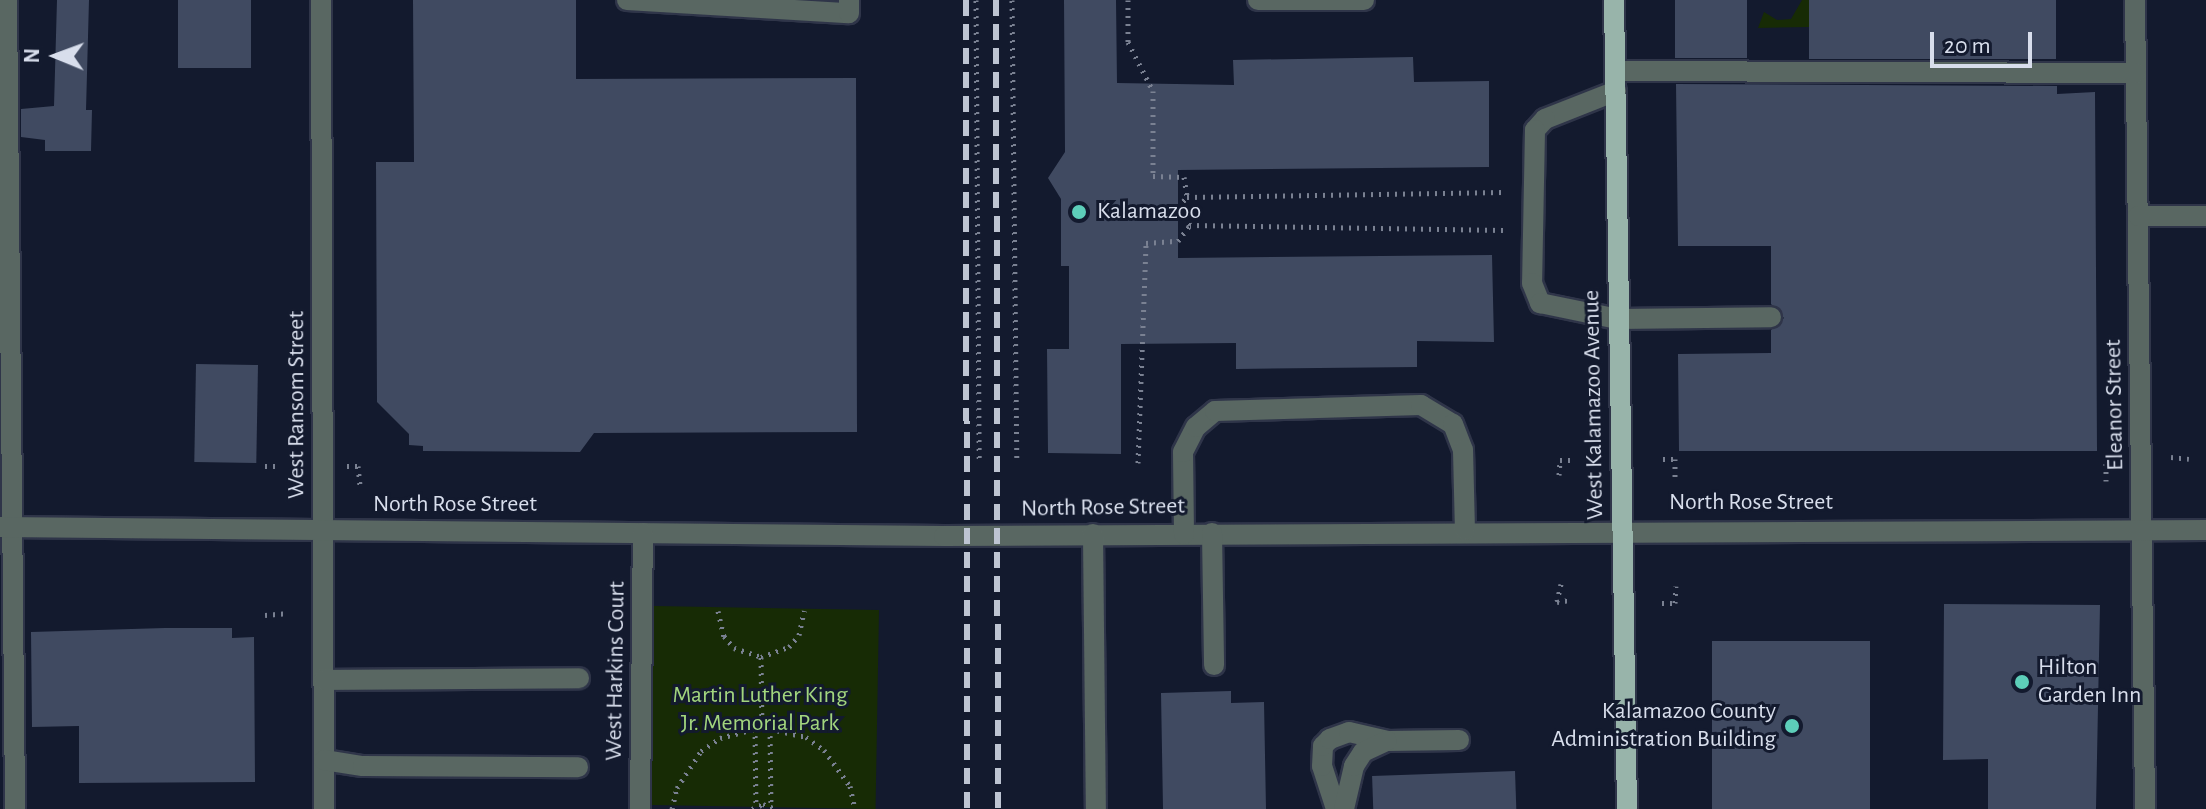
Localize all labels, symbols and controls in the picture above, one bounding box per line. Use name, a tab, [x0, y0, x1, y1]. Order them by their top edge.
north arrow	[16, 16, 96, 96]
scale bar	[1934, 16, 2036, 66]
text: 20 m	[1944, 34, 1991, 58]
text: N	[21, 48, 43, 63]
place label: Kalamazoo	[1097, 198, 1201, 226]
marker: Kalamazoo	[1068, 201, 1090, 223]
street label: West Kalamazoo Avenue	[1578, 290, 1610, 520]
street label: West Ransom Street	[283, 311, 311, 499]
street label: Eleanor Street	[2099, 339, 2131, 471]
street label: North Rose Street	[1669, 489, 1833, 517]
street label: North Rose Street	[373, 491, 537, 519]
street label: North Rose Street	[1021, 492, 1185, 524]
street label: West Harkins Court	[600, 581, 632, 761]
place label: Hilton Garden Inn	[2038, 654, 2141, 710]
marker: Hilton Garden Inn	[2013, 673, 2031, 691]
park label: Martin Luther King Jr. Memorial Park	[672, 682, 848, 738]
place label: Kalamazoo County Administration Building	[1551, 698, 1776, 754]
marker: Kalamazoo County Administration Building	[1783, 717, 1801, 735]

